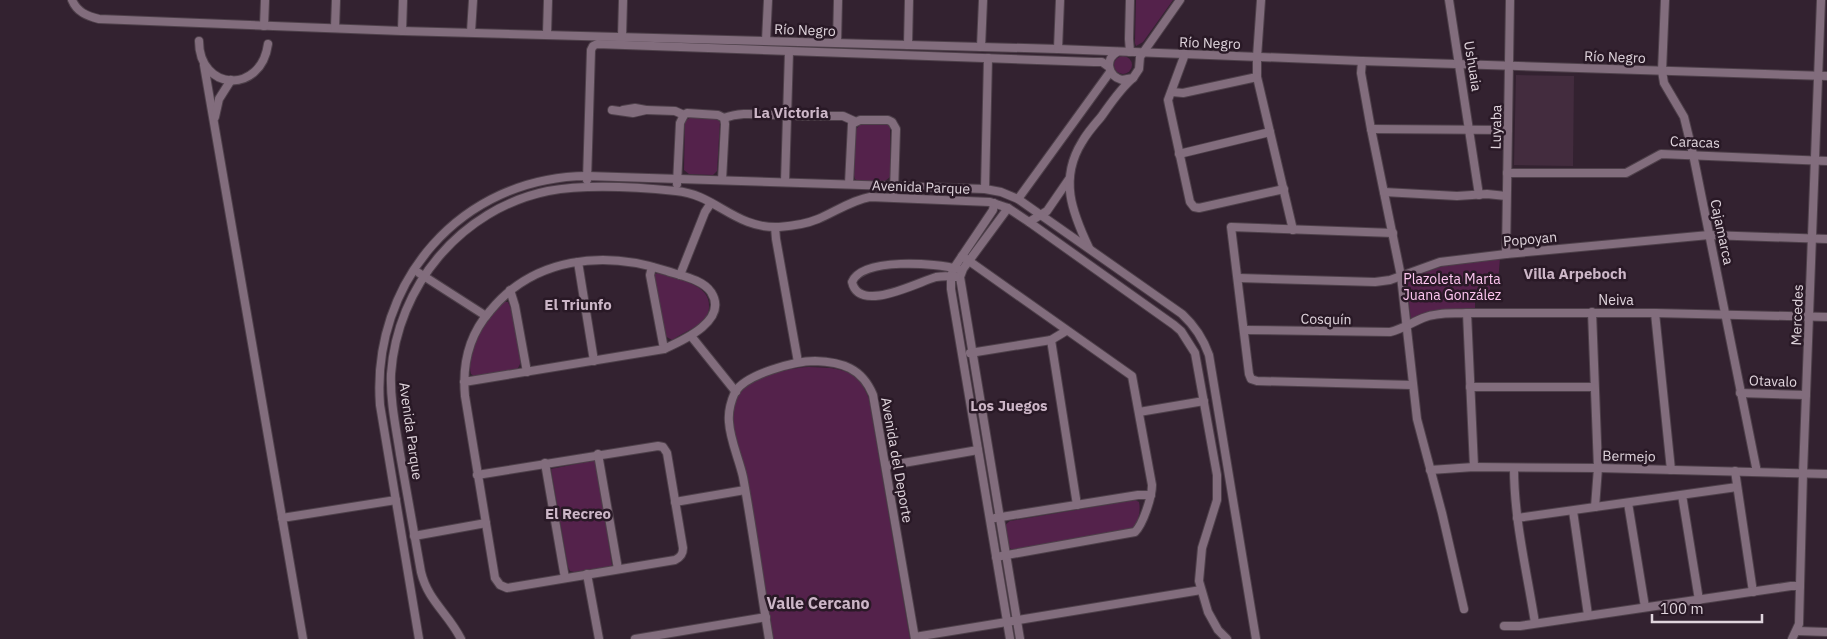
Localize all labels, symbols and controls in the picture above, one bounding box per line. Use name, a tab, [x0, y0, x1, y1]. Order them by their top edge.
street label: Río Negro	[774, 20, 836, 40]
street label: Río Negro	[1179, 33, 1241, 53]
street label: Ushuaia	[1460, 40, 1486, 93]
street label: Río Negro	[1584, 47, 1646, 67]
district label: La Victoria	[754, 103, 829, 122]
street label: Luyaba	[1487, 104, 1505, 150]
street label: Caracas	[1670, 132, 1721, 152]
street label: Avenida Parque	[872, 176, 971, 198]
street label: Cajamarca	[1706, 198, 1738, 267]
street label: Popoyan	[1502, 228, 1558, 250]
district label: Villa Arpeboch	[1523, 264, 1627, 283]
park label: Plazoleta Marta Juana González	[1403, 270, 1502, 304]
street label: Mercedes	[1787, 284, 1807, 346]
street label: Neiva	[1598, 291, 1634, 309]
district label: El Triunfo	[544, 295, 612, 314]
street label: Cosquín	[1300, 310, 1352, 328]
street label: Otavalo	[1749, 371, 1797, 391]
street label: Avenida Parque	[395, 381, 427, 481]
street label: Avenida del Deporte	[877, 396, 917, 525]
district label: Los Juegos	[970, 396, 1048, 415]
street label: Bermejo	[1602, 447, 1656, 465]
district label: El Recreo	[545, 504, 611, 523]
scale bar	[1652, 592, 1762, 624]
district label: Valle Cercano	[767, 593, 869, 613]
text: 100 m	[1660, 599, 1704, 618]

